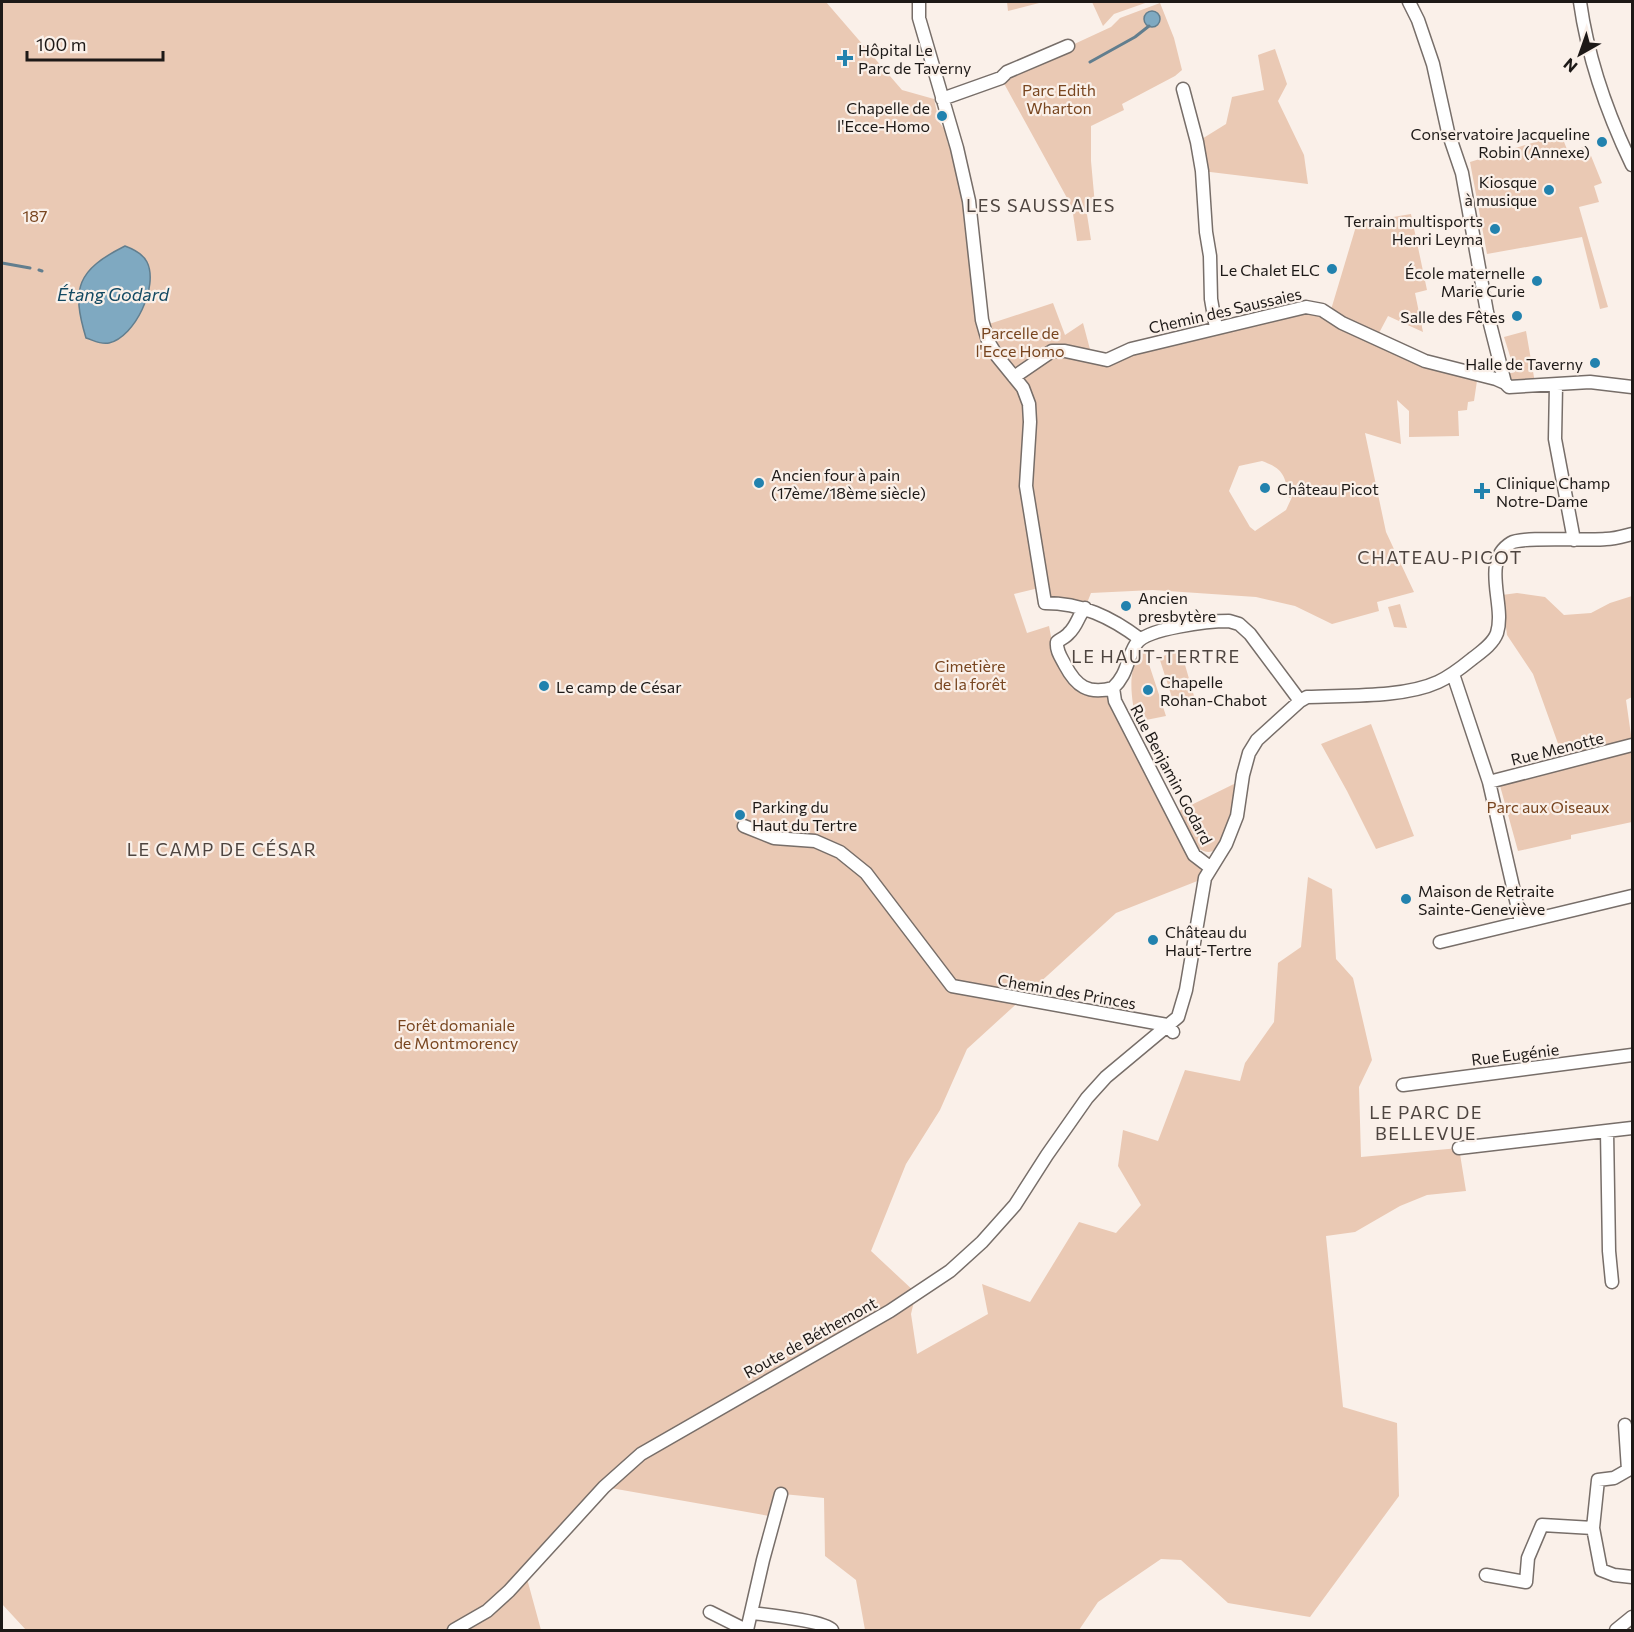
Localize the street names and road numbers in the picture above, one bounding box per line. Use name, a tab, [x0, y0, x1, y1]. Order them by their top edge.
street label: Chemin des Saussaies	[1147, 283, 1303, 337]
street label: Rue Benjamin Godard	[1127, 701, 1217, 847]
street label: Rue Menotte	[1509, 727, 1605, 769]
street label: Chemin des Princes	[996, 969, 1138, 1013]
street label: Rue Eugénie	[1470, 1039, 1560, 1069]
street label: Route de Béthemont	[740, 1292, 880, 1382]

